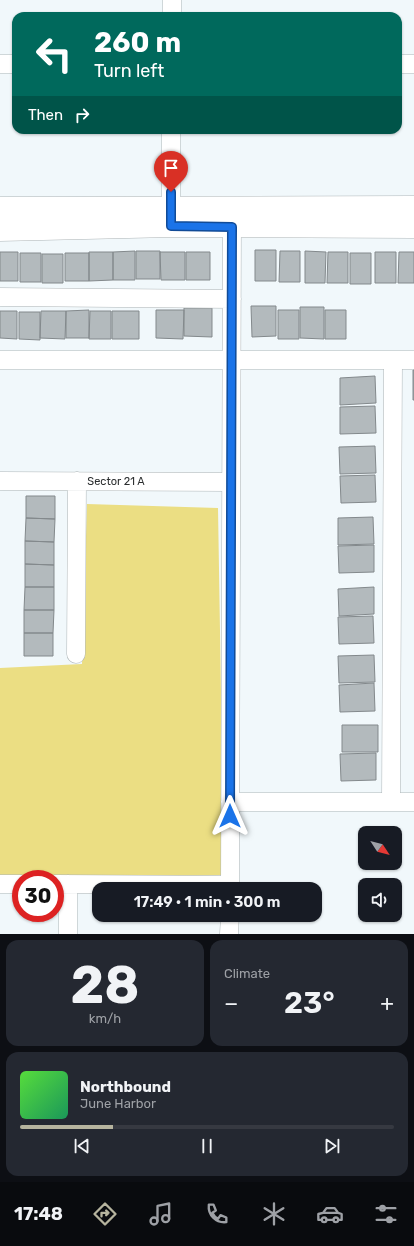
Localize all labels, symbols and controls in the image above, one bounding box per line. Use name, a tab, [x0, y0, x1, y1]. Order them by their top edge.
text: 260 m	[94, 26, 181, 59]
icon: left	[28, 28, 80, 80]
text: Turn left	[94, 60, 164, 82]
icon: right	[71, 104, 93, 126]
text: Then	[28, 106, 63, 124]
pin	[154, 151, 188, 192]
icon: arrive	[160, 157, 182, 179]
street label: Sector 21 A	[87, 475, 145, 488]
position arrow	[209, 795, 251, 837]
north arrow	[358, 826, 402, 870]
map controls	[358, 826, 402, 922]
speed limit sign: 30	[12, 870, 64, 922]
button: sound	[358, 878, 402, 922]
text: 17:49 · 1 min · 300 m	[134, 893, 280, 911]
text: 28	[70, 954, 140, 1016]
text: Climate	[224, 966, 270, 981]
text: 23°	[284, 985, 335, 1021]
text: −	[224, 990, 238, 1017]
text: +	[380, 990, 394, 1017]
text: km/h	[89, 1011, 121, 1026]
text: Northbound	[80, 1078, 171, 1096]
text: June Harbor	[80, 1096, 156, 1111]
icon: previous	[71, 1135, 93, 1157]
icon: pause	[196, 1135, 218, 1157]
icon: next	[321, 1135, 343, 1157]
icon: directions	[91, 1200, 119, 1228]
icon: music	[147, 1200, 175, 1228]
icon: phone	[203, 1200, 231, 1228]
icon: climate	[260, 1200, 288, 1228]
icon: car	[316, 1200, 344, 1228]
icon: filters	[372, 1200, 400, 1228]
text: 17:48	[14, 1203, 63, 1225]

